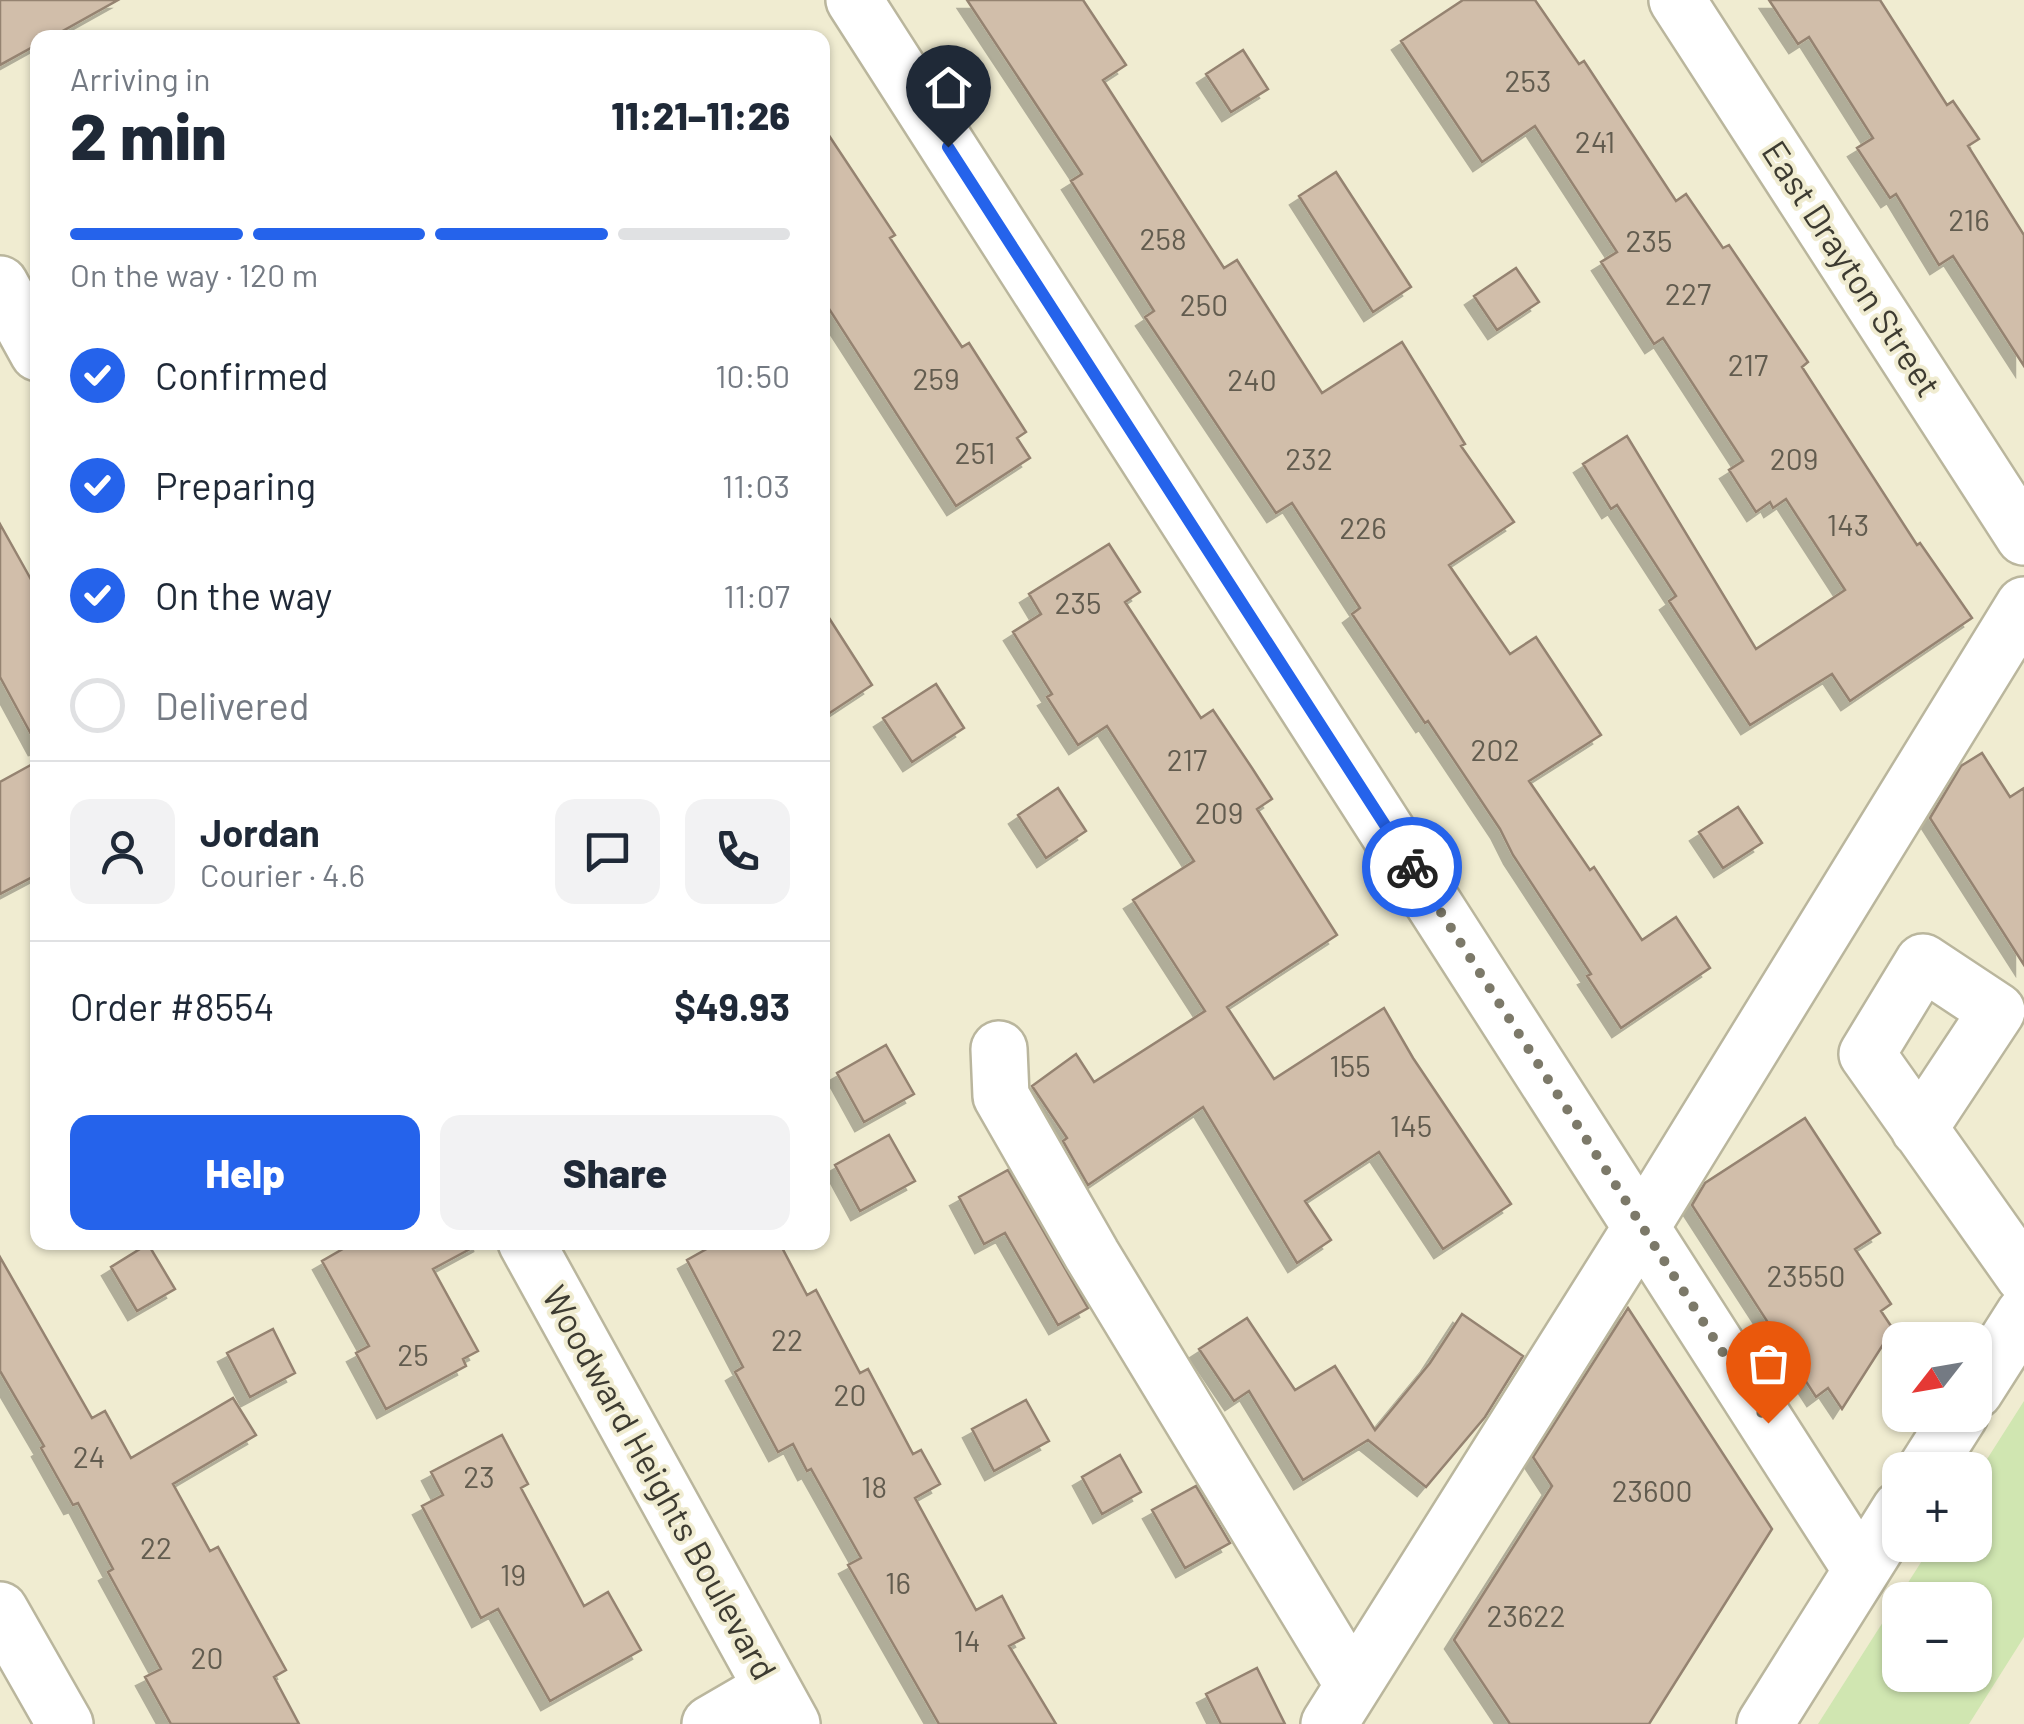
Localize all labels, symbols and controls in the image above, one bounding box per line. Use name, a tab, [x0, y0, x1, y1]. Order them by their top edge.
pin	[906, 45, 991, 148]
text: Arriving in	[70, 59, 210, 97]
icon: home	[921, 60, 976, 115]
house number: 253	[1505, 62, 1551, 98]
text: 11:21–11:26	[611, 92, 790, 138]
text: 2 min	[70, 95, 227, 173]
house number: 241	[1575, 123, 1615, 159]
street label: East Drayton Street	[1754, 132, 1951, 404]
house number: 216	[1948, 201, 1990, 237]
house number: 258	[1139, 220, 1187, 256]
house number: 235	[1626, 222, 1672, 258]
text: On the way · 120 m	[70, 255, 318, 293]
house number: 227	[1665, 275, 1711, 311]
house number: 250	[1180, 286, 1228, 322]
house number: 217	[1728, 346, 1768, 382]
icon: check	[70, 348, 125, 403]
text: Confirmed	[155, 352, 328, 398]
text: 10:50	[715, 356, 790, 394]
house number: 259	[912, 360, 960, 396]
house number: 240	[1227, 361, 1277, 397]
house number: 251	[954, 434, 996, 470]
house number: 232	[1285, 440, 1333, 476]
house number: 209	[1770, 440, 1818, 476]
icon: check	[70, 458, 125, 513]
text: Preparing	[155, 462, 316, 508]
text: 11:03	[722, 466, 790, 504]
house number: 143	[1827, 506, 1869, 542]
house number: 226	[1339, 509, 1387, 545]
icon: check	[70, 568, 125, 623]
text: On the way	[155, 572, 332, 618]
text: 11:07	[723, 576, 790, 614]
house number: 235	[1055, 584, 1101, 620]
text: Delivered	[155, 682, 309, 728]
house number: 202	[1470, 731, 1520, 767]
house number: 217	[1167, 741, 1207, 777]
house number: 209	[1195, 794, 1243, 830]
button: person	[70, 799, 175, 904]
button: chat	[555, 799, 660, 904]
button: phone	[685, 799, 790, 904]
text: Jordan	[200, 809, 320, 855]
courier	[1362, 817, 1462, 917]
icon: bike	[1385, 840, 1440, 895]
text: Courier · 4.6	[200, 855, 365, 893]
text: Order #8554	[70, 983, 275, 1029]
text: $49.93	[674, 983, 790, 1029]
house number: 155	[1329, 1047, 1371, 1083]
house number: 145	[1390, 1107, 1432, 1143]
button: Help	[70, 1115, 420, 1230]
button: Share	[440, 1115, 790, 1230]
house number: 23550	[1766, 1257, 1846, 1293]
street label: Woodward Heights Boulevard	[535, 1278, 787, 1686]
house number: 22	[771, 1321, 803, 1357]
pin	[1726, 1321, 1811, 1424]
north arrow	[1882, 1322, 1992, 1432]
map controls	[1882, 1322, 1992, 1692]
house number: 25	[397, 1336, 429, 1372]
icon: bag	[1741, 1336, 1796, 1391]
house number: 20	[833, 1376, 867, 1412]
house number: 24	[73, 1438, 105, 1474]
button: +	[1882, 1452, 1992, 1562]
house number: 23	[463, 1458, 495, 1494]
house number: 18	[861, 1468, 887, 1504]
house number: 23600	[1612, 1472, 1692, 1508]
house number: 22	[140, 1529, 172, 1565]
house number: 19	[500, 1556, 526, 1592]
house number: 16	[885, 1564, 911, 1600]
button: −	[1882, 1582, 1992, 1692]
house number: 23622	[1487, 1597, 1565, 1633]
house number: 14	[953, 1622, 981, 1658]
house number: 20	[190, 1639, 224, 1675]

